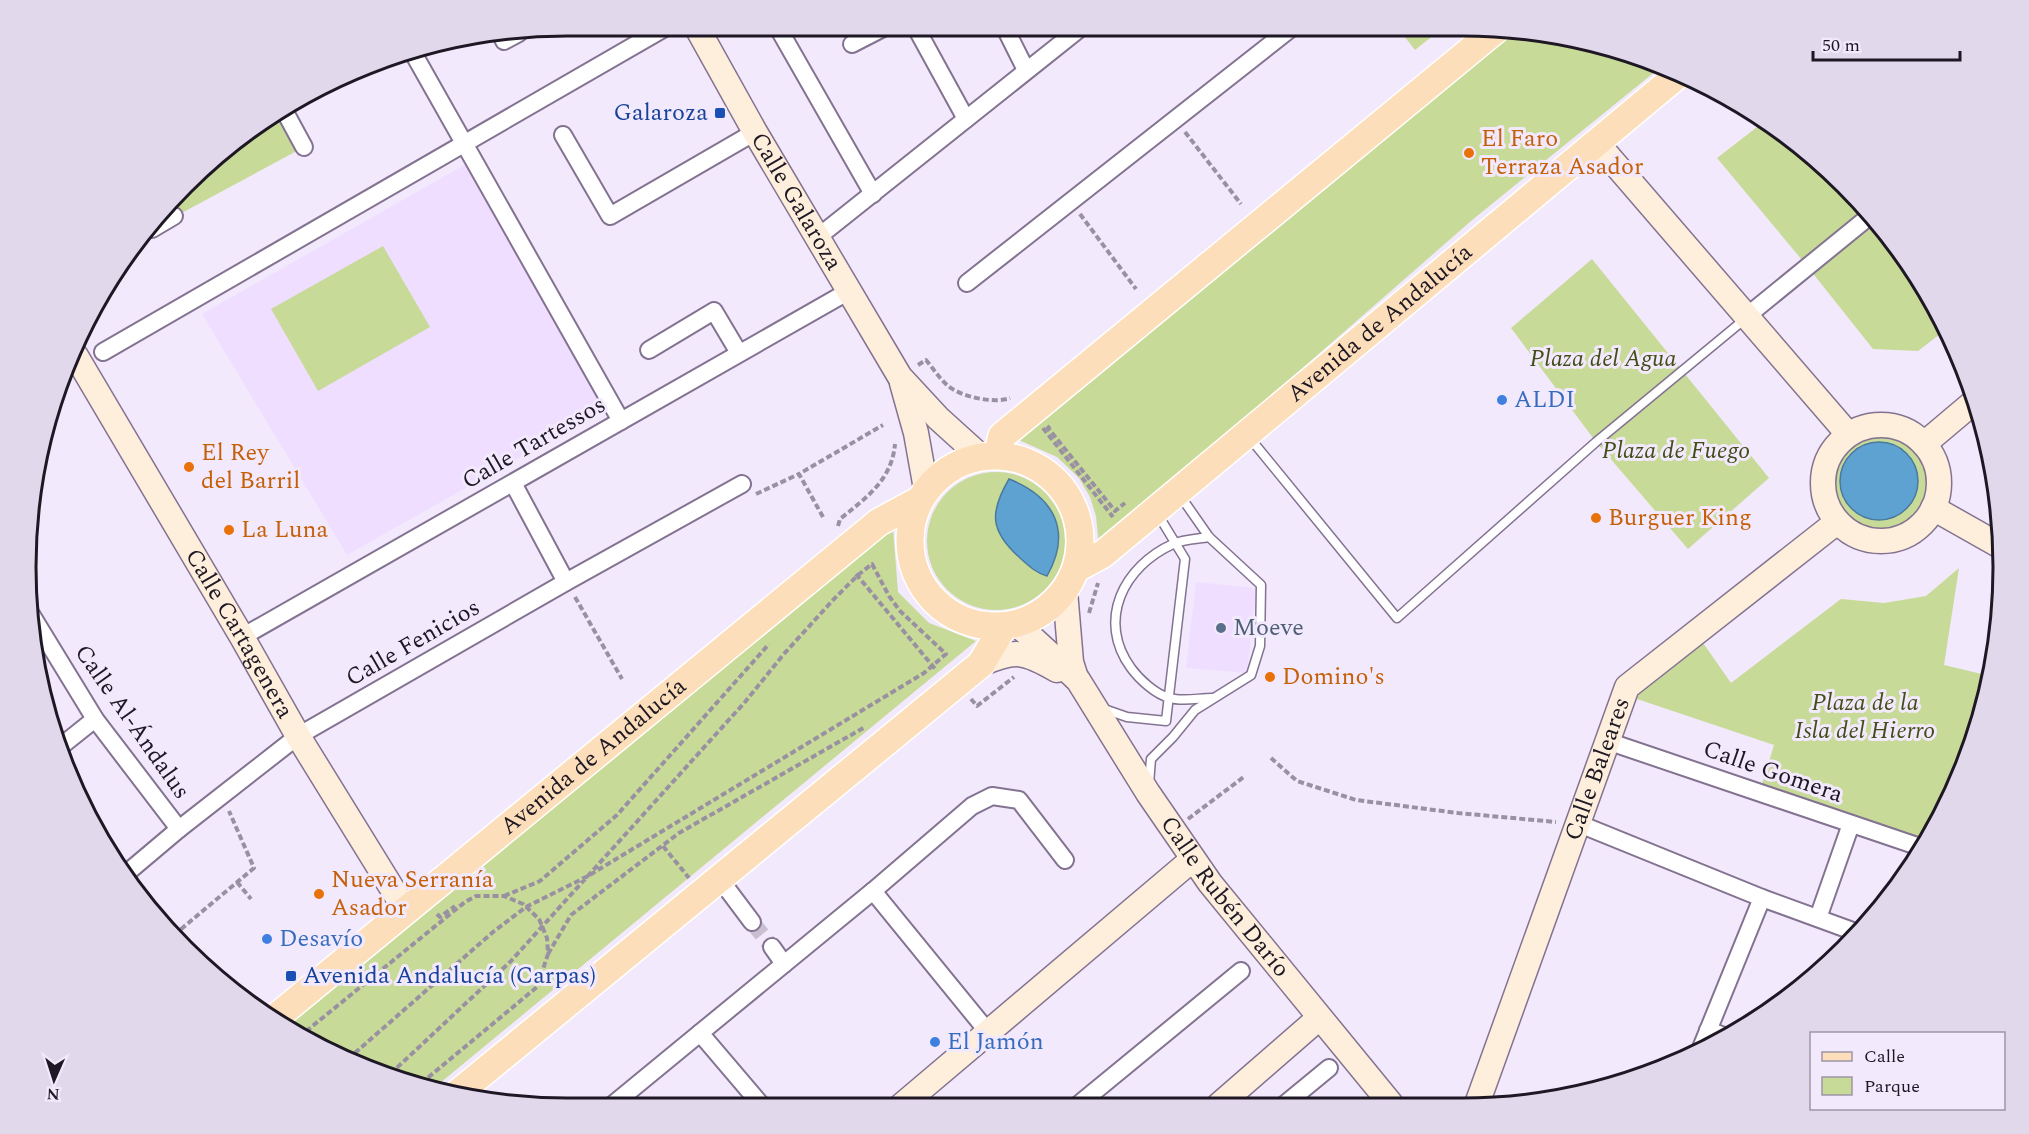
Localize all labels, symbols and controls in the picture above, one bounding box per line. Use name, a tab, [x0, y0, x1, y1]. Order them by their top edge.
scale bar	[1813, 24, 1960, 62]
text: 50 m	[1822, 32, 1860, 59]
place label: Galaroza	[614, 95, 708, 131]
marker: Galaroza	[713, 106, 727, 120]
place label: El Faro Terraza Asador	[1481, 121, 1643, 185]
street label: Calle Galaroza	[741, 125, 851, 278]
marker: El Faro Terraza Asador	[1462, 146, 1476, 160]
street label: Avenida de Andalucía	[1279, 235, 1481, 411]
park label: Plaza del Agua	[1530, 341, 1676, 377]
place label: ALDI	[1514, 382, 1575, 418]
street label: Calle Tartessos	[455, 387, 613, 499]
marker: ALDI	[1495, 393, 1509, 407]
park label: Plaza de Fuego	[1602, 433, 1750, 469]
place label: El Rey del Barril	[201, 435, 300, 499]
marker: El Rey del Barril	[182, 460, 196, 474]
place label: Burguer King	[1608, 500, 1752, 536]
marker: Burguer King	[1589, 511, 1603, 525]
place label: La Luna	[241, 512, 328, 548]
marker: La Luna	[222, 523, 236, 537]
street label: Calle Cartagenera	[176, 542, 303, 726]
street label: Calle Fenicios	[339, 590, 487, 696]
place label: Moeve	[1233, 610, 1304, 646]
marker: Moeve	[1214, 621, 1228, 635]
street label: Calle Al-Ándalus	[65, 637, 199, 807]
place label: Domino's	[1282, 659, 1385, 695]
street label: Avenida de Andalucía	[492, 669, 695, 844]
marker: Domino's	[1263, 670, 1277, 684]
park label: Plaza de la Isla del Hierro	[1795, 685, 1935, 749]
street label: Calle Baleares	[1555, 692, 1640, 846]
street label: Calle Gomera	[1698, 731, 1848, 813]
street label: Calle Rubén Darío	[1151, 809, 1299, 986]
place label: Nueva Serranía Asador	[331, 862, 494, 926]
marker: Nueva Serranía Asador	[312, 887, 326, 901]
place label: Desavío	[279, 921, 363, 957]
marker: Desavío	[260, 932, 274, 946]
place label: Avenida Andalucía (Carpas)	[303, 958, 596, 994]
marker: Avenida Andalucía (Carpas)	[284, 969, 298, 983]
place label: El Jamón	[947, 1024, 1044, 1060]
legend	[1810, 1032, 2005, 1110]
marker: El Jamón	[928, 1035, 942, 1049]
text: Calle	[1864, 1043, 1905, 1070]
north arrow	[24, 1050, 84, 1110]
text: Parque	[1864, 1073, 1920, 1100]
text: N	[46, 1082, 60, 1106]

